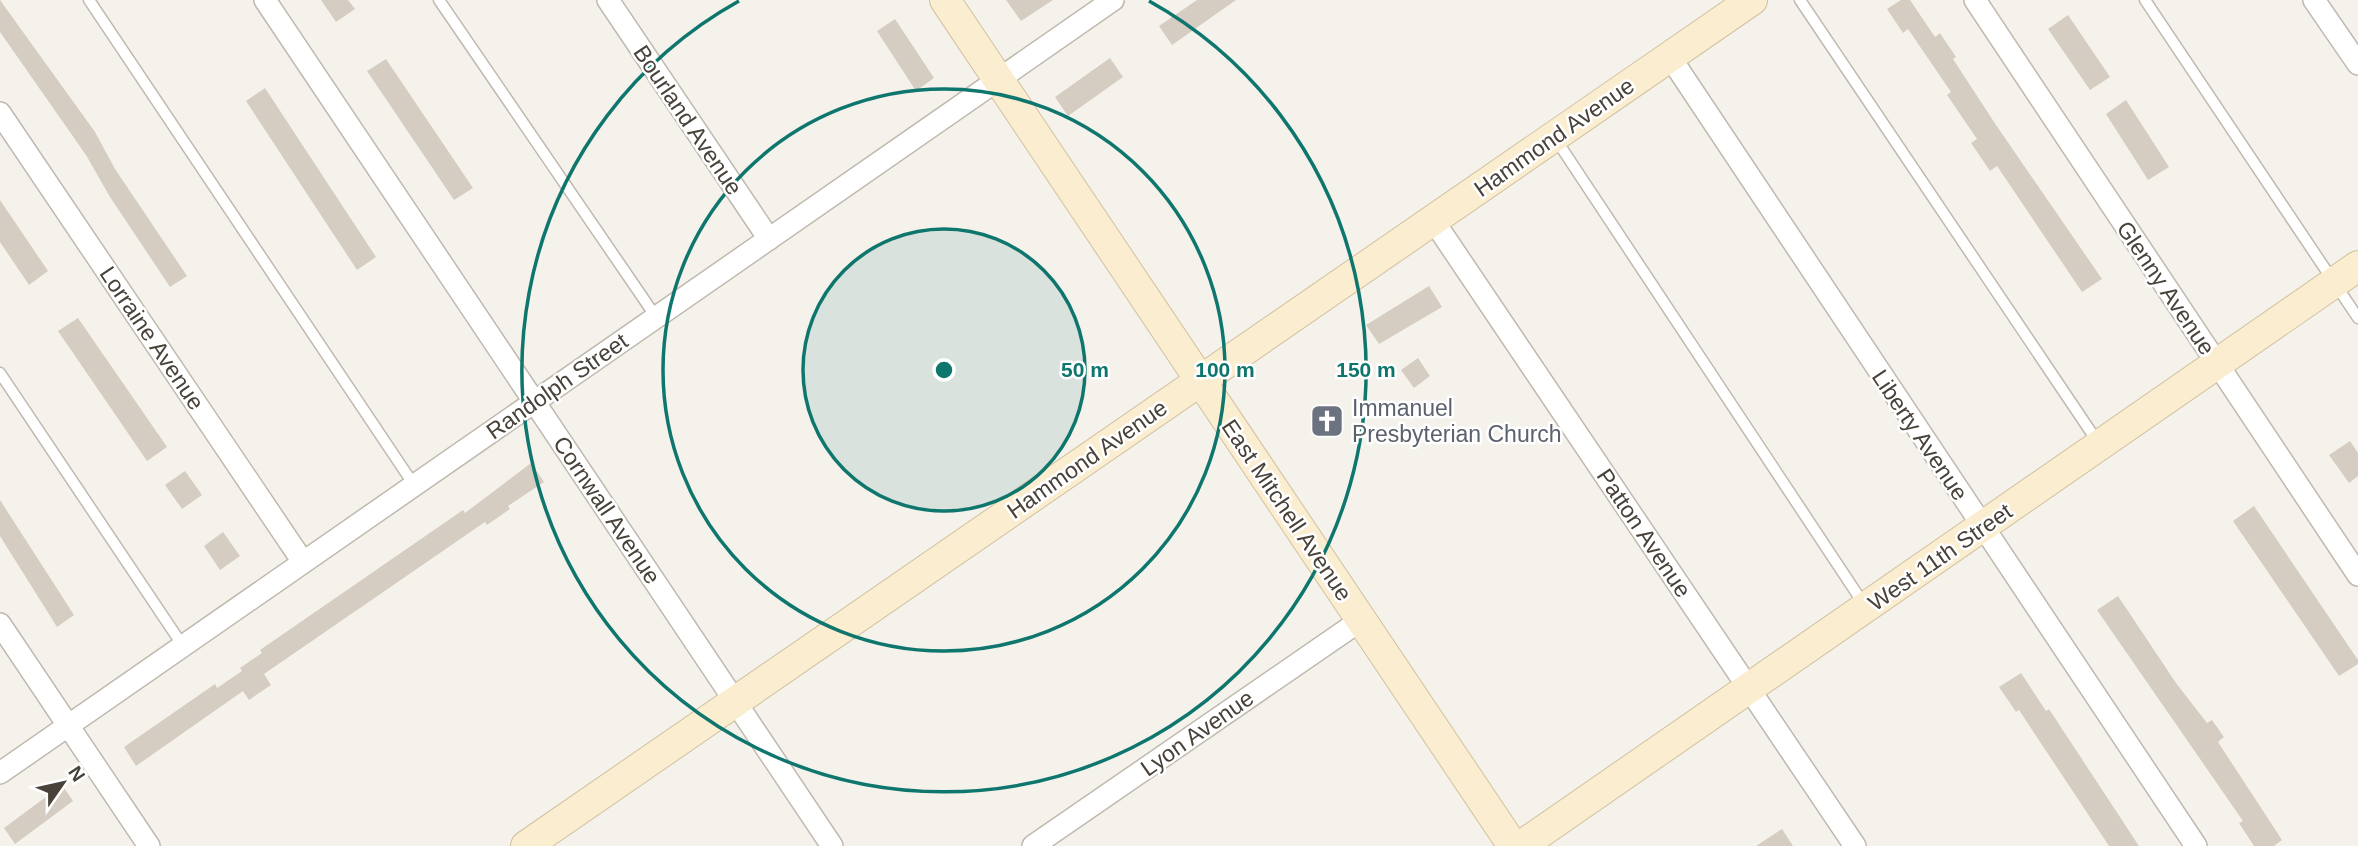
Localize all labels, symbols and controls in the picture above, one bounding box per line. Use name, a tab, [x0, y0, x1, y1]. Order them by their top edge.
street label: Bourland Avenue	[628, 40, 748, 200]
street label: Hammond Avenue	[1469, 72, 1639, 202]
street label: Glenny Avenue	[2112, 216, 2220, 360]
street label: Lorraine Avenue	[94, 261, 210, 415]
street label: Randolph Street	[481, 327, 633, 444]
centre of rings	[932, 358, 956, 382]
text: 50 m	[1061, 358, 1109, 381]
text: 100 m	[1195, 358, 1255, 381]
text: 150 m	[1336, 358, 1396, 381]
street label: Liberty Avenue	[1867, 365, 1973, 505]
street label: Hammond Avenue	[1002, 394, 1172, 524]
place label: Immanuel Presbyterian Church	[1352, 395, 1562, 447]
church icon: Immanuel Presbyterian Church	[1308, 402, 1346, 440]
street label: East Mitchell Avenue	[1217, 414, 1357, 606]
street label: Cornwall Avenue	[548, 431, 666, 589]
street label: Patton Avenue	[1592, 464, 1696, 602]
street label: West 11th Street	[1863, 497, 2017, 616]
street label: Lyon Avenue	[1136, 685, 1258, 781]
north arrow	[28, 748, 98, 818]
text: N	[64, 762, 89, 785]

